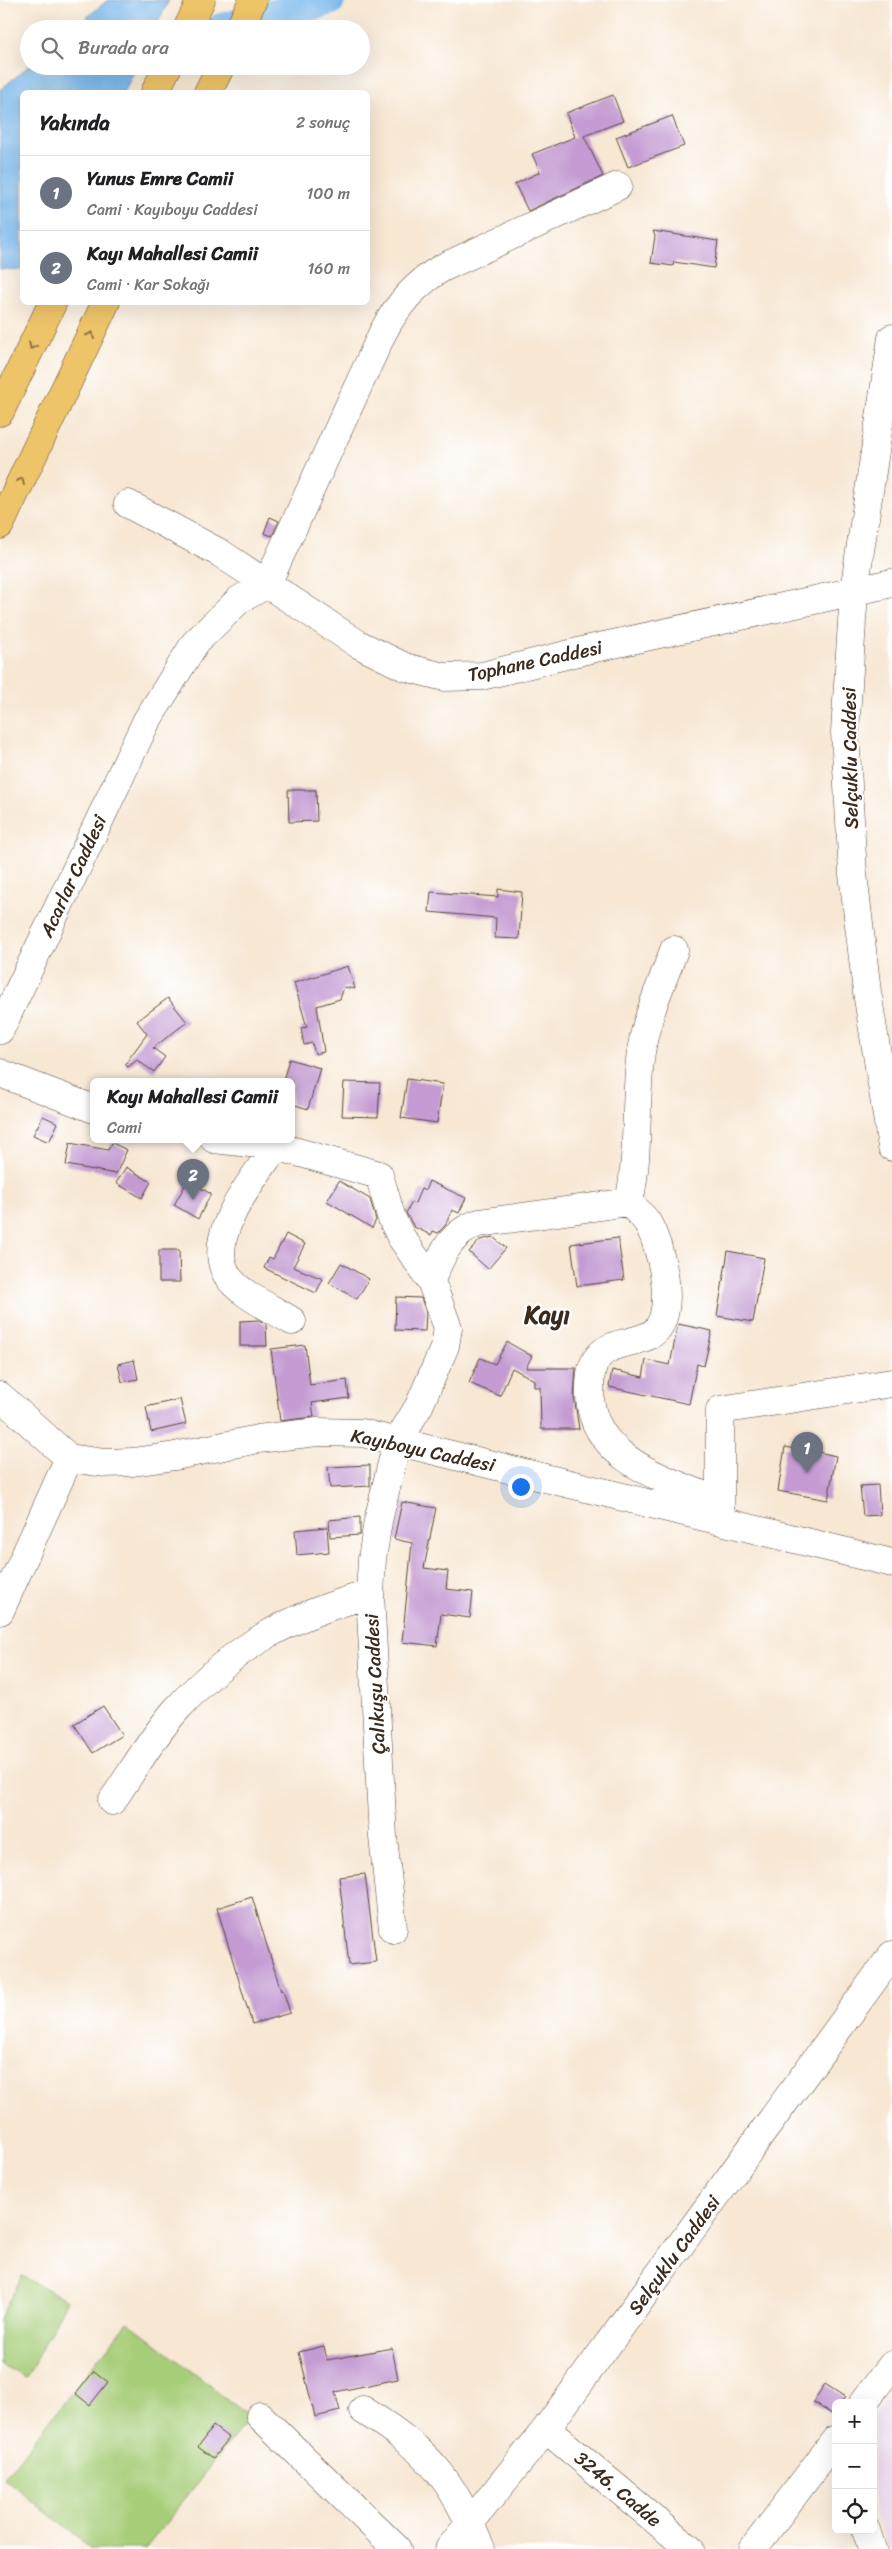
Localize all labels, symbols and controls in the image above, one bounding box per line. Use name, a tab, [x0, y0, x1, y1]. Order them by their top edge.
search box	[20, 20, 370, 75]
text: Burada ara	[78, 31, 169, 64]
icon: search	[38, 34, 66, 62]
text: Yakında	[40, 104, 110, 142]
text: 2 sonuç	[296, 108, 350, 137]
text: Yunus Emre Camii	[87, 162, 233, 195]
text: 1	[53, 179, 59, 208]
text: 100 m	[306, 179, 350, 208]
text: Cami · Kayıboyu Caddesi	[87, 195, 258, 224]
text: Kayı Mahallesi Camii	[87, 237, 258, 270]
text: 2	[51, 254, 61, 283]
text: 160 m	[307, 254, 350, 283]
text: Cami · Kar Sokağı	[87, 270, 210, 299]
one-way arrow	[85, 331, 95, 340]
one-way arrow	[28, 341, 38, 350]
one-way arrow	[15, 477, 25, 486]
street label: Tophane Caddesi	[465, 630, 606, 691]
street label: Selçuklu Caddesi	[832, 686, 868, 829]
street label: Acarlar Caddesi	[30, 808, 116, 944]
popup	[90, 1078, 295, 1143]
text: Kayı Mahallesi Camii	[107, 1080, 278, 1113]
text: Cami	[107, 1113, 142, 1142]
pin: 2	[177, 1159, 209, 1200]
district label: Kayı	[523, 1294, 570, 1336]
street label: Kayıboyu Caddesi	[348, 1419, 499, 1482]
pin: 1	[791, 1432, 823, 1473]
your location	[508, 1474, 534, 1500]
street label: Çalıkuşu Caddesi	[355, 1612, 395, 1755]
street label: Selçuklu Caddesi	[619, 2187, 729, 2322]
map controls	[832, 2399, 877, 2534]
button: +	[832, 2399, 877, 2444]
street label: 3246. Cadde	[567, 2442, 669, 2536]
button: −	[832, 2444, 877, 2489]
button: locate	[832, 2489, 877, 2534]

